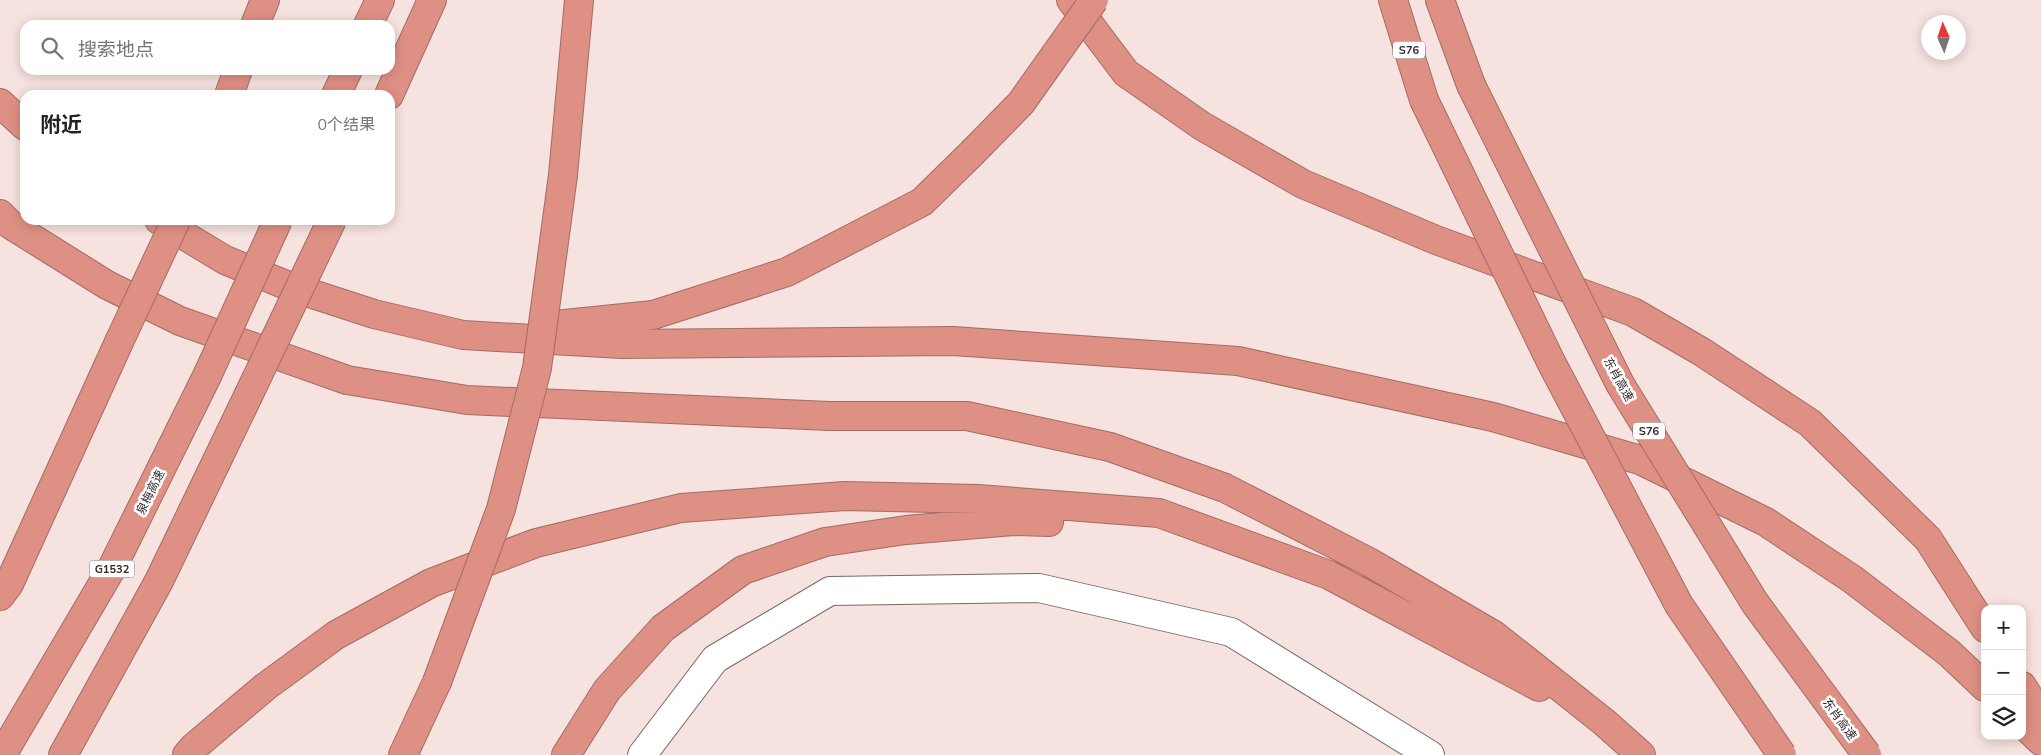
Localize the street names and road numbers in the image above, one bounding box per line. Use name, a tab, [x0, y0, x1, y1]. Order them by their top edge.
road number: S76	[1393, 42, 1425, 58]
street label: 东肖高速	[1601, 354, 1637, 404]
road number: S76	[1633, 422, 1665, 440]
street label: 泉梅高速	[133, 467, 167, 517]
road number: G1532	[90, 560, 134, 578]
street label: 东肖高速	[1820, 695, 1860, 743]

